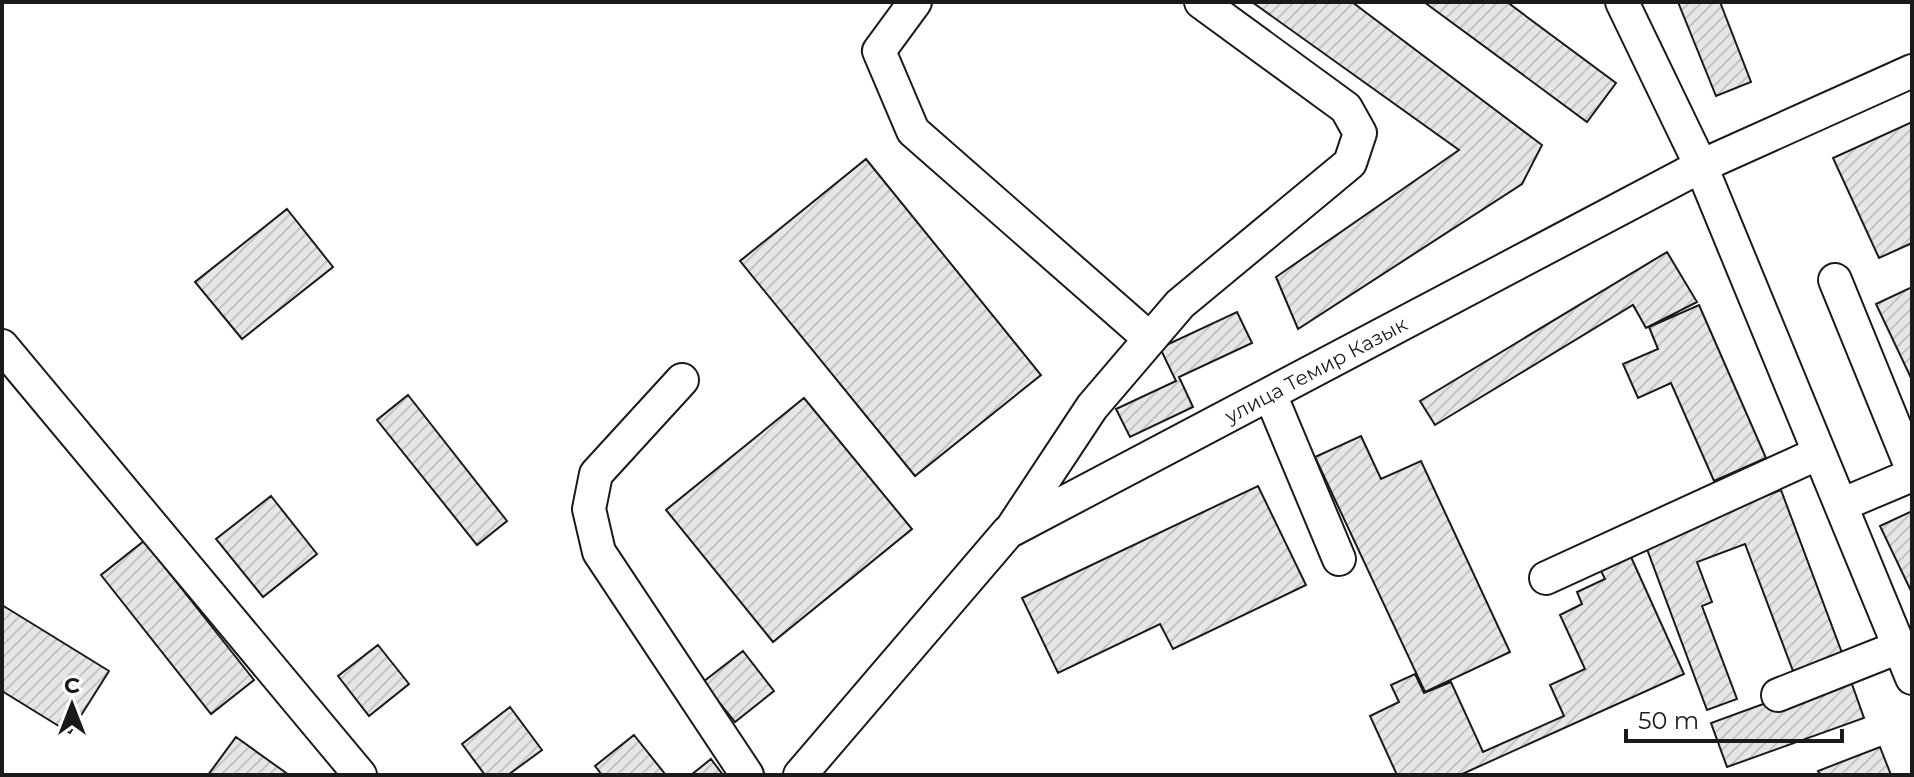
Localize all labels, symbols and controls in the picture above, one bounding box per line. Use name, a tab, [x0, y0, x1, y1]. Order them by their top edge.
street label: улица Темир Казык	[1220, 312, 1411, 429]
north arrow	[32, 665, 112, 745]
text: С	[64, 672, 80, 699]
scale bar	[1626, 693, 1842, 743]
text: 50 m	[1638, 706, 1699, 735]

